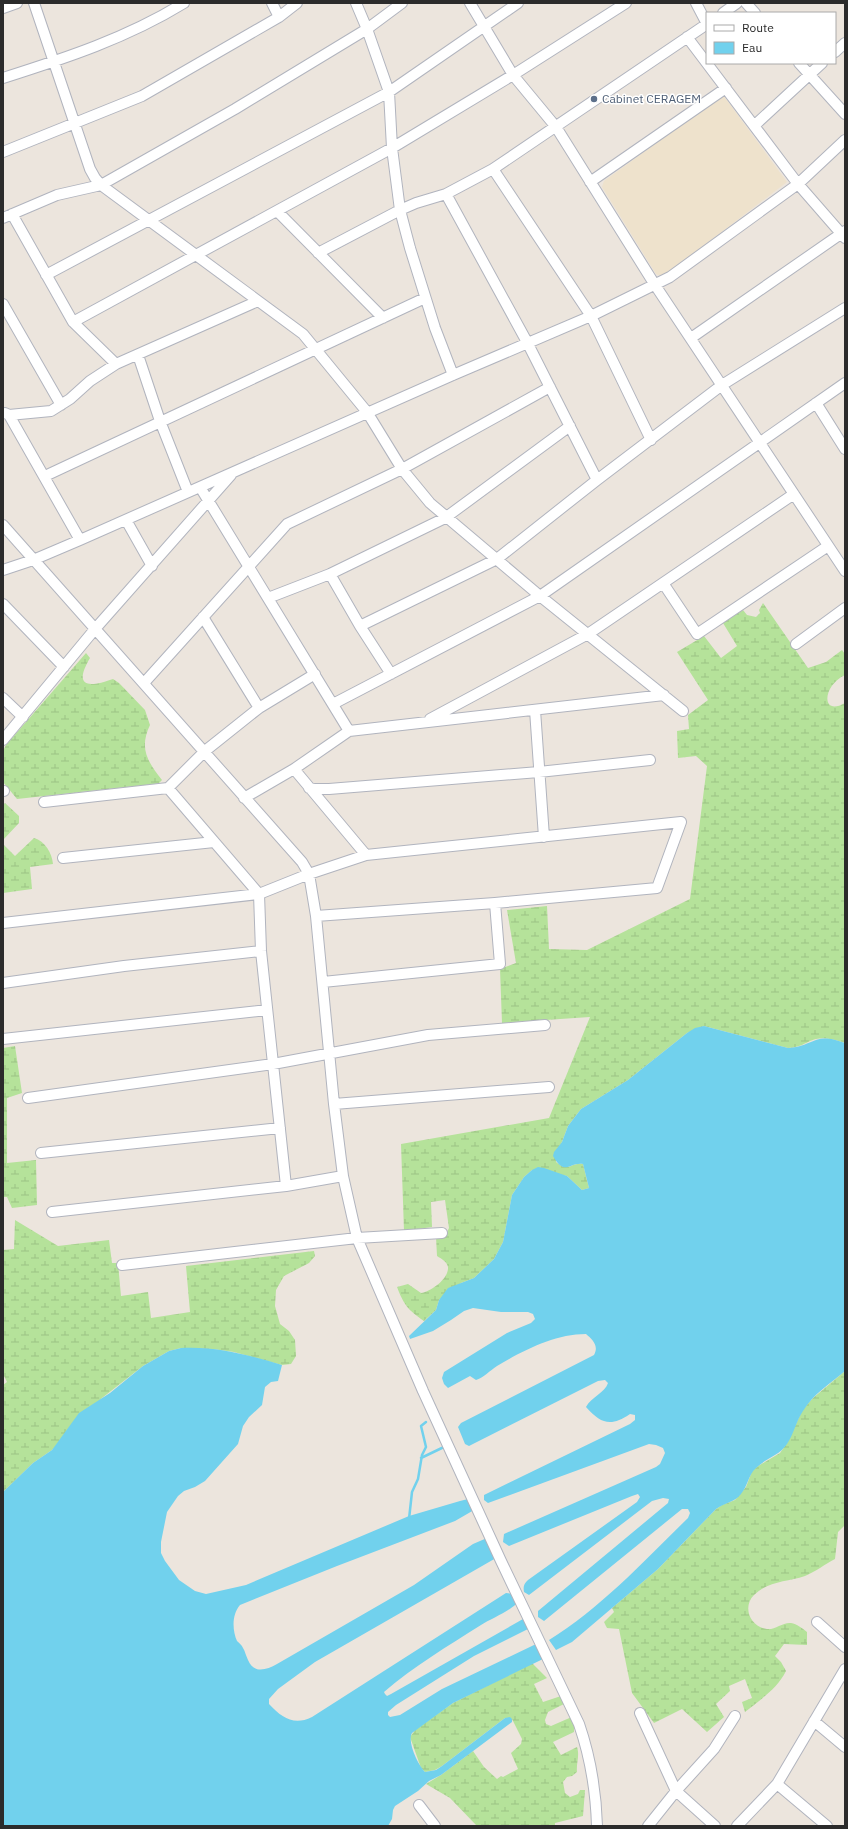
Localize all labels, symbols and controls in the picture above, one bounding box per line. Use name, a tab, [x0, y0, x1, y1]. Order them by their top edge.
legend	[706, 12, 836, 64]
text: Route	[742, 20, 774, 35]
text: Eau	[742, 40, 762, 55]
place label: Cabinet CERAGEM	[602, 91, 701, 106]
marker: Cabinet CERAGEM	[589, 94, 599, 104]

